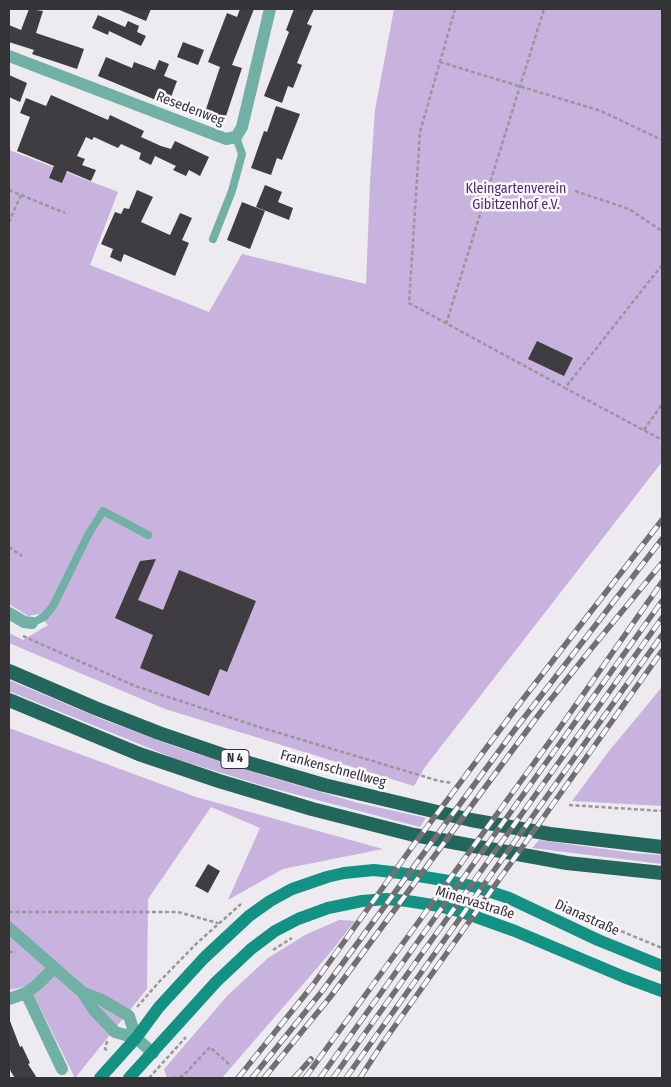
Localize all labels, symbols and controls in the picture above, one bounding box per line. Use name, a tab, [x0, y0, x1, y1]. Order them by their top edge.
street label: Resedenweg	[154, 88, 226, 130]
park label: Kleingartenverein Gibitzenhof e.V.	[466, 181, 566, 213]
street label: Frankenschnellweg	[278, 747, 388, 791]
road number: N 4	[221, 750, 249, 769]
street label: Minervastraße	[433, 883, 517, 923]
street label: Dianastraße	[552, 896, 622, 940]

